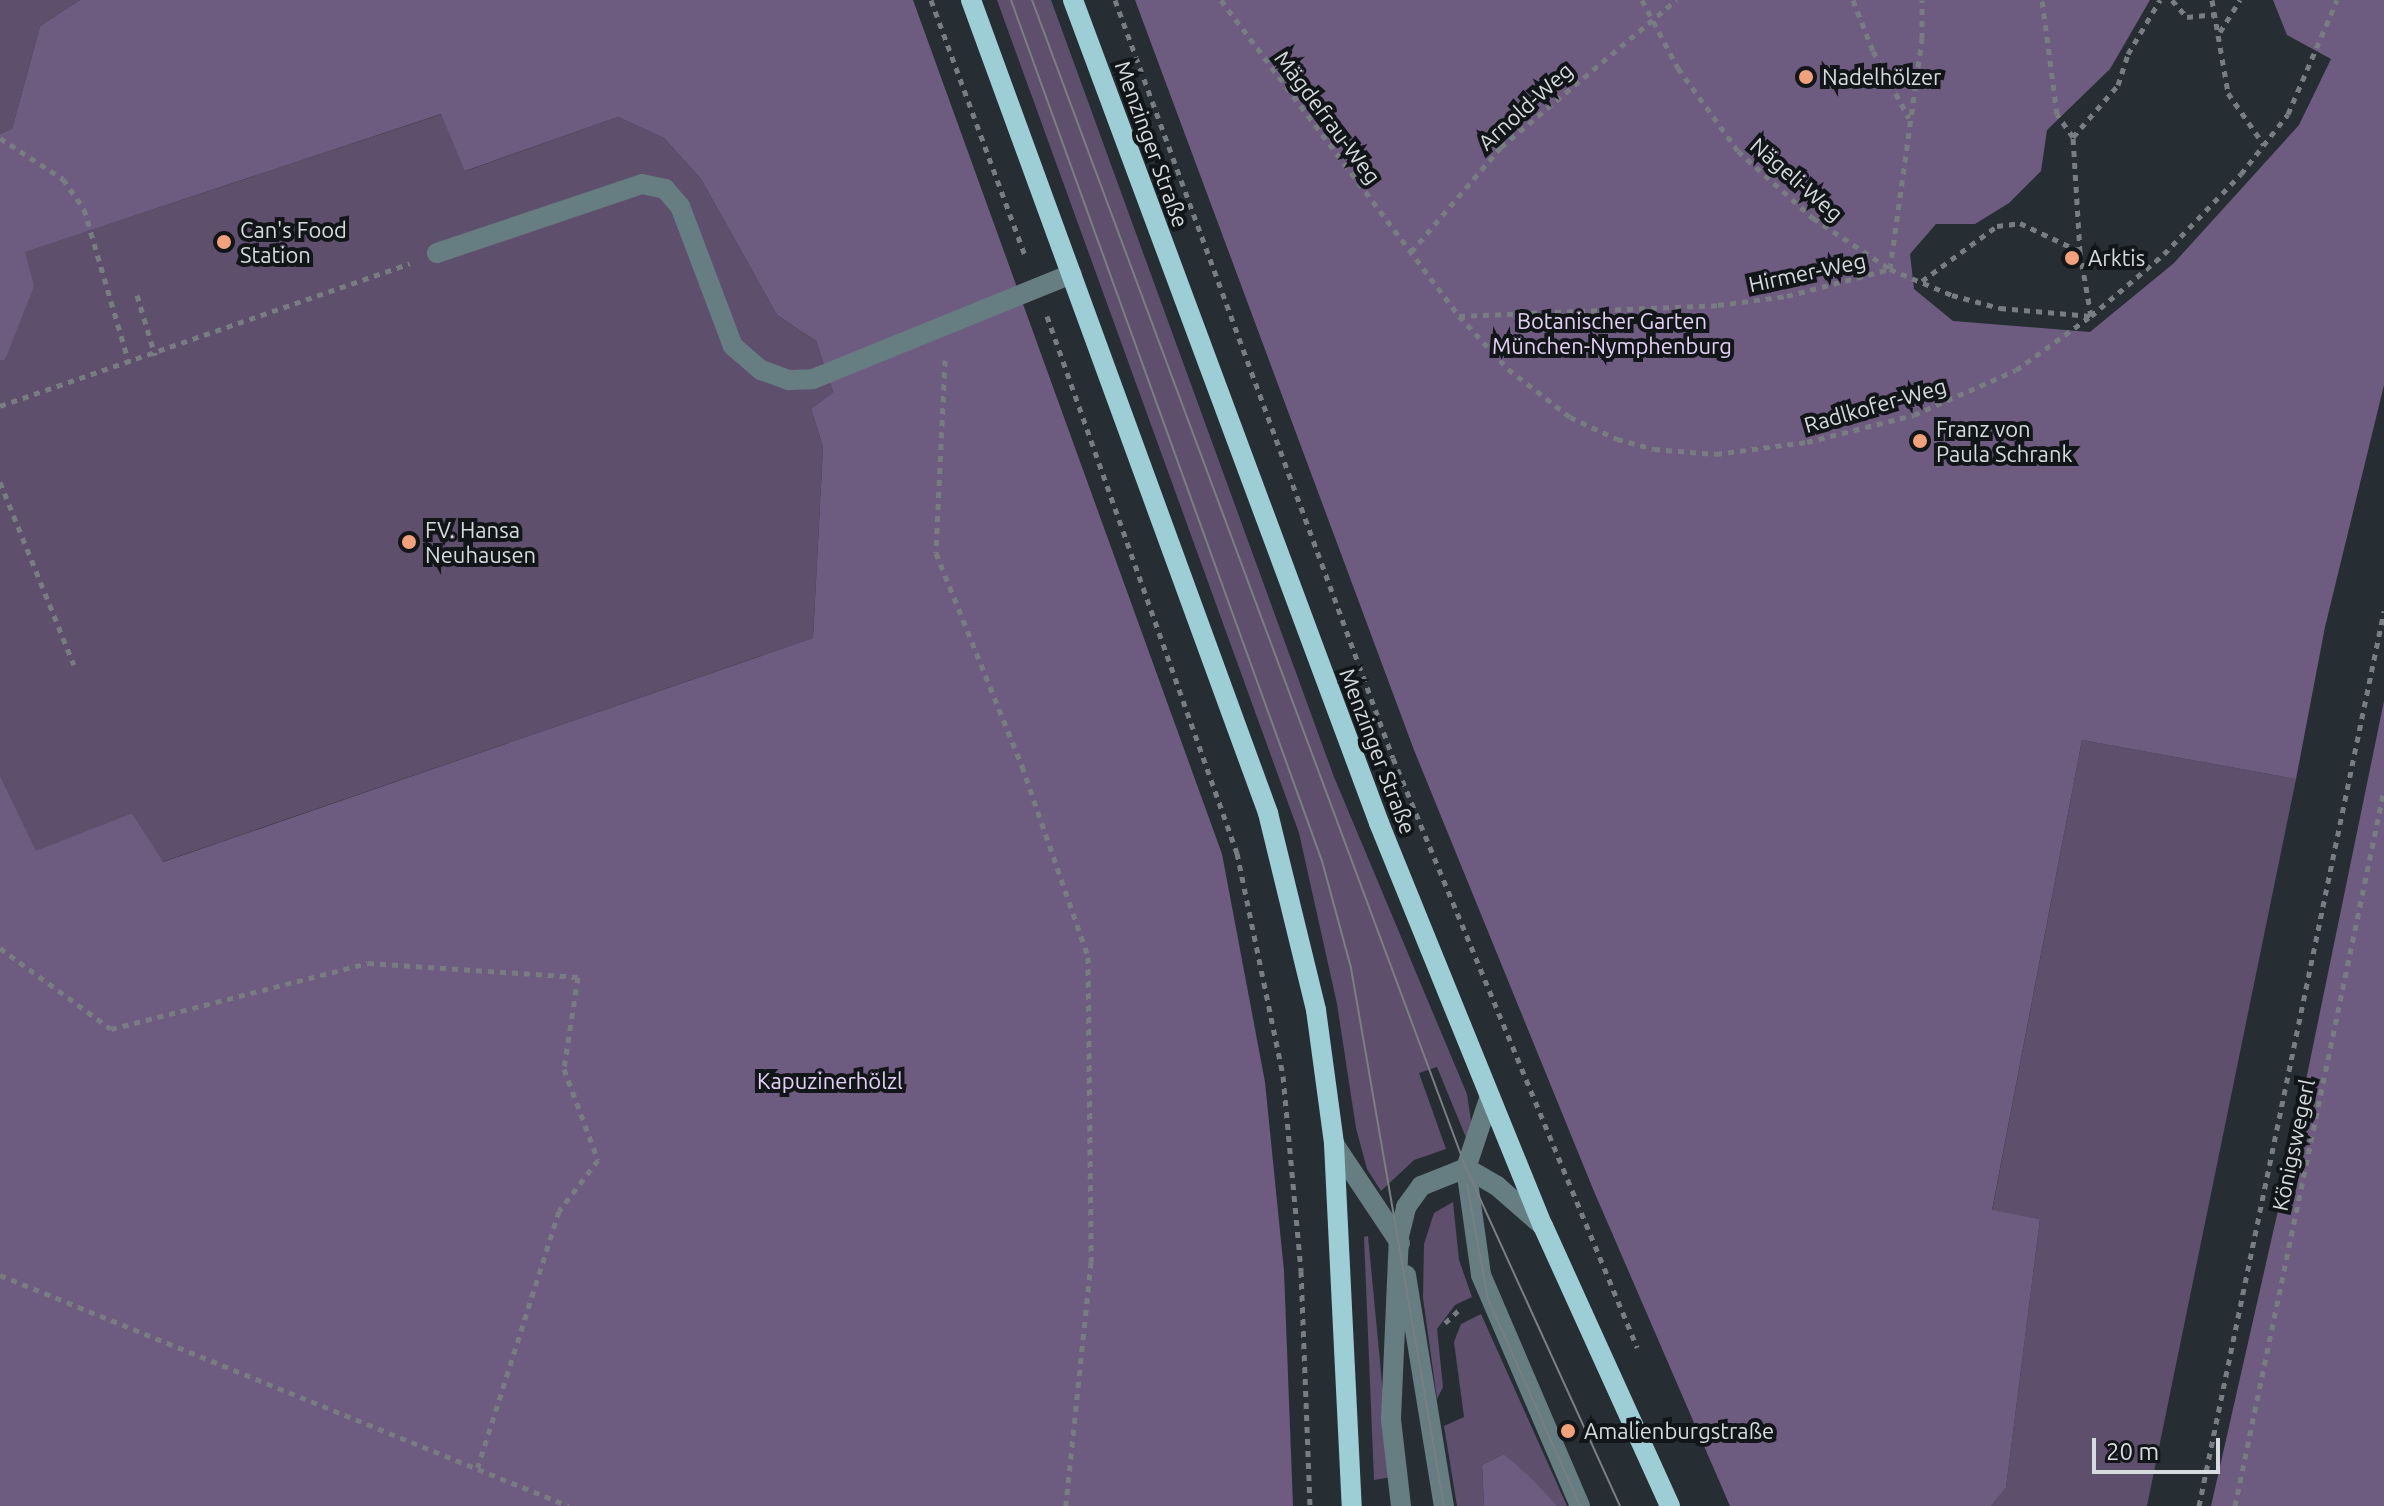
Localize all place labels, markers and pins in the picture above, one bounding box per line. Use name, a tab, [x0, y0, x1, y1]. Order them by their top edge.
place label: Nadelhölzer	[1822, 64, 1941, 90]
marker: Nadelhölzer	[1797, 68, 1815, 86]
place label: Can's Food Station	[240, 216, 347, 268]
marker: Can's Food Station	[215, 233, 233, 251]
place label: Arktis	[2088, 245, 2145, 271]
marker: Arktis	[2063, 249, 2081, 267]
place label: Franz von Paula Schrank	[1936, 415, 2073, 466]
marker: Franz von Paula Schrank	[1911, 432, 1929, 450]
place label: FV. Hansa Neuhausen	[425, 516, 536, 568]
marker: FV. Hansa Neuhausen	[400, 533, 418, 551]
place label: Amalienburgstraße	[1584, 1418, 1774, 1444]
marker: Amalienburgstraße	[1559, 1422, 1577, 1440]

